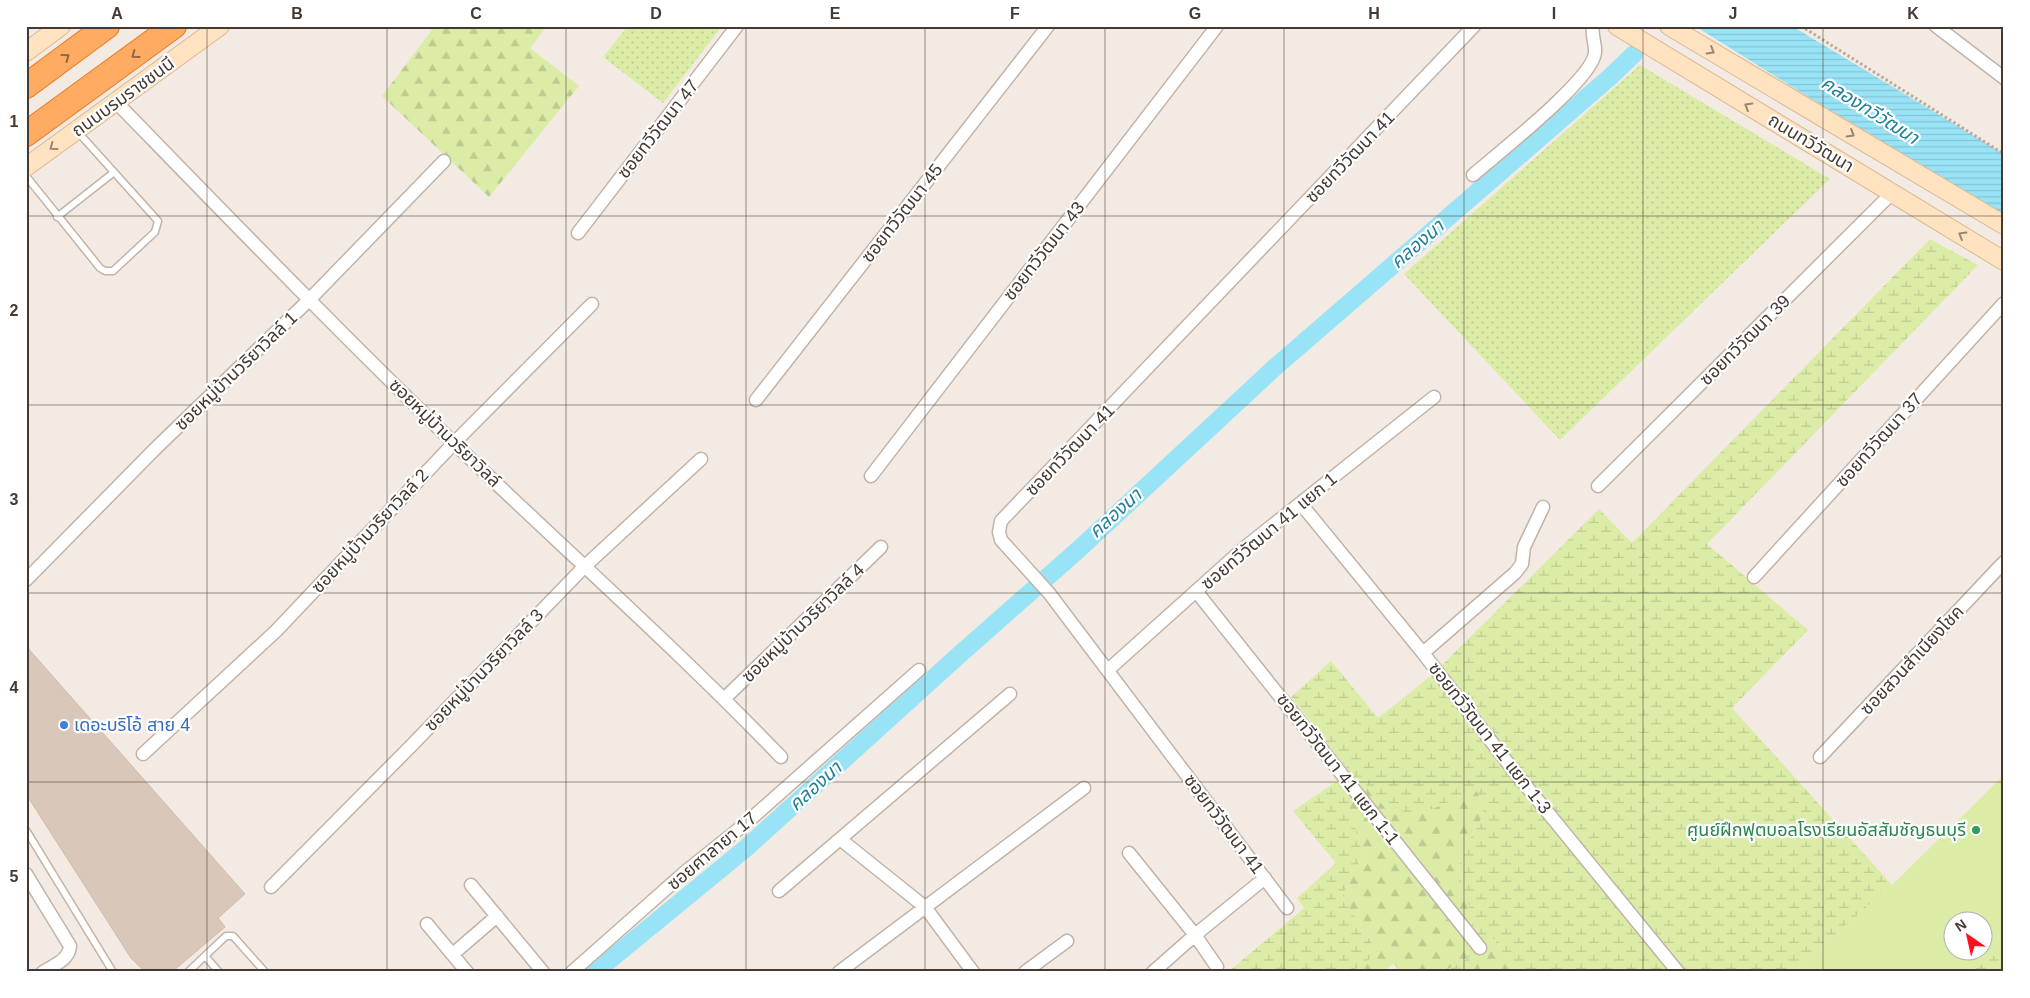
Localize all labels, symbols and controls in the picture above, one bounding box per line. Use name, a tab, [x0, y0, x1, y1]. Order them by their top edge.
text: A	[111, 5, 123, 22]
text: B	[291, 5, 303, 22]
text: C	[470, 5, 482, 22]
text: D	[650, 5, 662, 22]
text: E	[830, 5, 841, 22]
text: F	[1010, 5, 1020, 22]
text: G	[1189, 5, 1201, 22]
text: H	[1368, 5, 1380, 22]
text: I	[1552, 5, 1556, 22]
text: J	[1729, 5, 1737, 22]
text: K	[1907, 5, 1919, 22]
one-way arrow	[1706, 45, 1715, 55]
one-way arrow	[131, 49, 141, 58]
street label: ถนนบรมราชชนนี	[68, 53, 178, 141]
one-way arrow	[60, 54, 70, 63]
water label: คลองทวีวัฒนา	[1818, 72, 1923, 149]
street label: ซอยทวีวัฒนา 47	[613, 76, 703, 182]
one-way arrow	[1745, 102, 1754, 112]
street label: ซอยทวีวัฒนา 41	[1301, 107, 1399, 207]
street label: ถนนทวีวัฒนา	[1765, 110, 1857, 176]
text: 1	[10, 113, 19, 130]
one-way arrow	[1845, 128, 1854, 138]
one-way arrow	[50, 142, 59, 150]
street label: ซอยทวีวัฒนา 45	[857, 160, 947, 266]
street label: ซอยทวีวัฒนา 43	[999, 198, 1089, 304]
water label: คลองนา	[1386, 215, 1449, 273]
one-way arrow	[1959, 232, 1968, 242]
street label: ซอยทวีวัฒนา 39	[1696, 291, 1794, 389]
text: 2	[10, 302, 19, 319]
street label: ซอยหมู่บ้านวริยาวิลล์ 1	[171, 308, 303, 436]
street label: ซอยหมู่บ้านวริยาวิลล์	[384, 375, 505, 493]
street label: ซอยทวีวัฒนา 37	[1832, 389, 1926, 491]
street label: ซอยทวีวัฒนา 41	[1021, 400, 1119, 500]
street label: ซอยหมู่บ้านวริยาวิลล์ 2	[307, 465, 434, 598]
street label: ซอยทวีวัฒนา 41 แยก 1	[1197, 469, 1341, 593]
water label: คลองนา	[1085, 483, 1146, 542]
text: 3	[10, 491, 19, 508]
street label: ซอยหมู่บ้านวริยาวิลล์ 4	[738, 560, 870, 688]
street label: ซอยสวนสำเนียงโชค	[1856, 601, 1968, 719]
street label: ซอยหมู่บ้านวริยาวิลล์ 3	[421, 605, 549, 737]
street label: ซอยทวีวัฒนา 41 แยก 1-3	[1425, 658, 1555, 818]
text: 4	[10, 679, 19, 696]
street label: ซอยทวีวัฒนา 41 แยก 1-1	[1273, 689, 1403, 849]
place label: เดอะบริโอ้ สาย 4	[74, 715, 190, 735]
marker: เดอะบริโอ้ สาย 4	[58, 719, 70, 731]
water label: คลองนา	[785, 756, 846, 815]
street label: ซอยทวีวัฒนา 41	[1180, 770, 1268, 878]
street label: ซอยศาลายา 17	[663, 808, 761, 894]
place label: ศูนย์ฝึกฟุตบอลโรงเรียนอัสสัมชัญธนบุรี	[1687, 820, 1966, 842]
marker: ศูนย์ฝึกฟุตบอลโรงเรียนอัสสัมชัญธนบุรี	[1970, 824, 1982, 836]
text: 5	[10, 868, 19, 885]
north arrow	[1942, 910, 1992, 960]
text: N	[1952, 916, 1969, 935]

